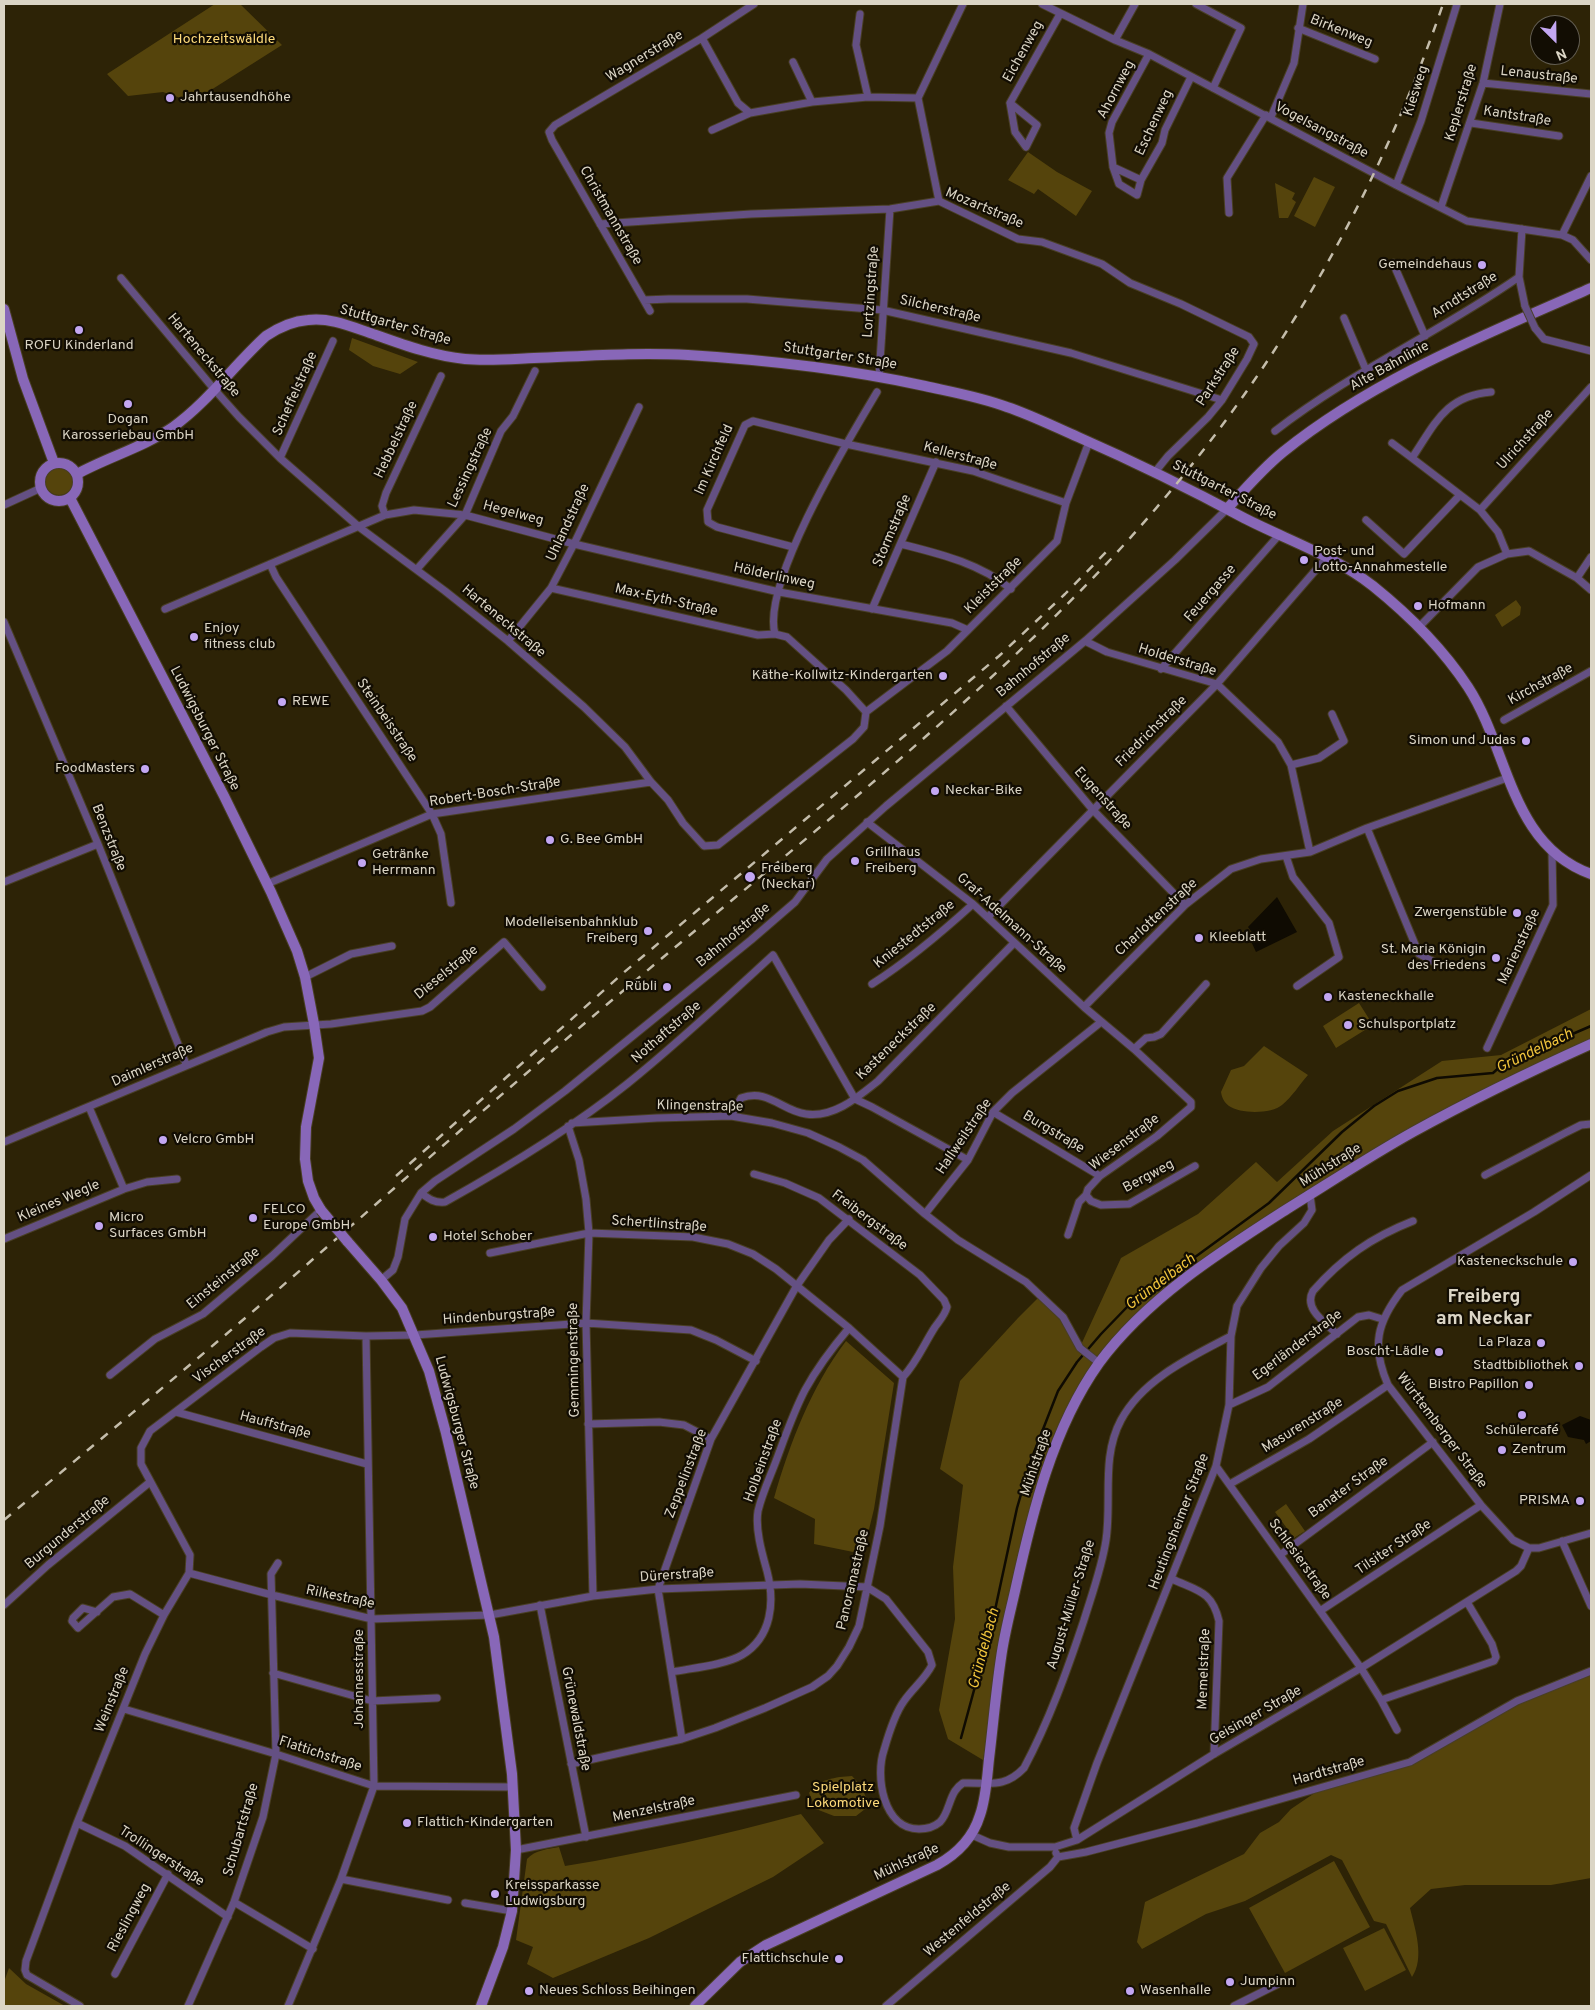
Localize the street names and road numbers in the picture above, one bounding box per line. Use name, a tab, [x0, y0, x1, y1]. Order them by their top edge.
street label: Birkenweg	[1307, 12, 1375, 52]
street label: Eichenweg	[1000, 18, 1048, 86]
street label: Wagnerstraße	[603, 27, 687, 87]
street label: Ahornweg	[1095, 58, 1139, 122]
street label: Keplerstraße	[1442, 62, 1482, 144]
street label: Kiesweg	[1401, 64, 1433, 118]
street label: Lenaustraße	[1500, 64, 1578, 88]
street label: Eschenweg	[1132, 87, 1178, 159]
street label: Vogelsangstraße	[1271, 99, 1371, 163]
street label: Kantstraße	[1482, 103, 1552, 131]
street label: Christmannstraße	[575, 163, 645, 269]
street label: Mozartstraße	[942, 185, 1026, 233]
street label: Lortzingstraße	[860, 246, 884, 338]
street label: Arndtstraße	[1429, 269, 1501, 323]
street label: Silcherstraße	[898, 293, 982, 327]
street label: Stuttgarter Straße	[338, 302, 452, 350]
street label: Harteneckstraße	[163, 311, 243, 401]
street label: Alte Bahnlinie	[1347, 338, 1433, 396]
street label: Stuttgarter Straße	[782, 340, 898, 374]
street label: Parkstraße	[1194, 344, 1244, 410]
street label: Scheffelstraße	[270, 349, 322, 439]
street label: Hebbelstraße	[372, 399, 422, 481]
street label: Ulrichstraße	[1494, 406, 1558, 474]
street label: Im Kirchfeld	[692, 422, 738, 498]
street label: Lessingstraße	[445, 425, 497, 511]
street label: Kellerstraße	[921, 439, 999, 475]
street label: Stuttgarter Straße	[1169, 457, 1279, 525]
street label: Uhlandstraße	[544, 482, 594, 564]
street label: Stormstraße	[870, 492, 916, 570]
street label: Hegelweg	[481, 498, 545, 530]
street label: Kleiststraße	[962, 554, 1026, 618]
street label: Hölderlinweg	[732, 560, 816, 594]
street label: Feuergasse	[1181, 562, 1241, 626]
street label: Max-Eyth-Straße	[613, 581, 719, 621]
street label: Harteneckstraße	[458, 582, 548, 662]
street label: Bahnhofstraße	[993, 630, 1075, 702]
street label: Holderstraße	[1136, 641, 1218, 681]
street label: Kirchstraße	[1506, 660, 1576, 710]
street label: Ludwigsburger Straße	[165, 664, 243, 794]
street label: Steinbeisstraße	[352, 676, 420, 766]
street label: Friedrichstraße	[1113, 693, 1191, 771]
street label: Eugenstraße	[1069, 764, 1135, 834]
street label: Robert-Bosch-Straße	[428, 774, 562, 812]
street label: Benzstraße	[87, 802, 129, 874]
street label: Graf-Adelmann-Straße	[953, 870, 1069, 978]
street label: Charlottenstraße	[1113, 876, 1201, 960]
street label: Kniestedtstraße	[871, 897, 959, 973]
street label: Bahnhofstraße	[693, 900, 775, 972]
street label: Marienstraße	[1495, 906, 1545, 988]
street label: Dieselstraße	[412, 942, 482, 1004]
street label: Nothaftstraße	[629, 998, 705, 1068]
street label: Kasteneckstraße	[854, 1000, 940, 1084]
street label: Daimlerstraße	[110, 1040, 196, 1092]
street label: Hallweilstraße	[934, 1096, 996, 1178]
street label: Klingenstraße	[656, 1098, 744, 1116]
street label: Burgstraße	[1019, 1108, 1087, 1158]
street label: Wiesenstraße	[1087, 1111, 1163, 1175]
street label: Mühlstraße	[1297, 1140, 1365, 1192]
street label: Bergweg	[1121, 1157, 1177, 1197]
street label: Kleines Wegle	[15, 1177, 103, 1227]
street label: Freibergstraße	[828, 1187, 910, 1255]
street label: Schertlinstraße	[611, 1213, 707, 1237]
street label: Einsteinstraße	[184, 1244, 264, 1314]
street label: Gemmingenstraße	[566, 1302, 584, 1418]
street label: Hindenburgstraße	[442, 1305, 556, 1329]
street label: Egerländerstraße	[1250, 1307, 1346, 1385]
street label: Vischerstraße	[190, 1324, 270, 1388]
street label: Ludwigsburger Straße	[430, 1354, 482, 1492]
street label: Württemberger Straße	[1392, 1370, 1490, 1492]
street label: Masurenstraße	[1259, 1394, 1347, 1458]
street label: Hauffstraße	[238, 1408, 312, 1444]
street label: Holbeinstraße	[741, 1417, 787, 1505]
street label: Zeppelinstraße	[662, 1427, 712, 1521]
street label: Mühlstraße	[1018, 1427, 1056, 1499]
street label: Heutingsheimer Straße	[1146, 1451, 1214, 1593]
street label: Banater Straße	[1306, 1453, 1392, 1523]
street label: Burgunderstraße	[22, 1492, 114, 1574]
street label: Schlesierstraße	[1264, 1516, 1334, 1604]
street label: Tilsiter Straße	[1353, 1516, 1435, 1580]
street label: Panoramastraße	[834, 1528, 874, 1632]
street label: August-Müller-Straße	[1044, 1538, 1100, 1672]
street label: Dürerstraße	[639, 1565, 715, 1587]
street label: Rilkestraße	[304, 1583, 376, 1613]
street label: Memelstraße	[1195, 1628, 1215, 1710]
street label: Johannesstraße	[352, 1629, 368, 1729]
street label: Weinstraße	[92, 1665, 134, 1735]
street label: Grünewaldstraße	[557, 1665, 593, 1773]
street label: Geisinger Straße	[1207, 1683, 1305, 1749]
street label: Flattichstraße	[276, 1734, 364, 1776]
street label: Hardtstraße	[1291, 1754, 1367, 1790]
street label: Schubartstraße	[221, 1781, 263, 1879]
street label: Menzelstraße	[611, 1793, 697, 1827]
street label: Trollingerstraße	[115, 1823, 207, 1891]
street label: Mühlstraße	[872, 1841, 942, 1885]
street label: Westenfeldstraße	[921, 1879, 1015, 1961]
street label: Rieslingweg	[105, 1881, 155, 1955]

